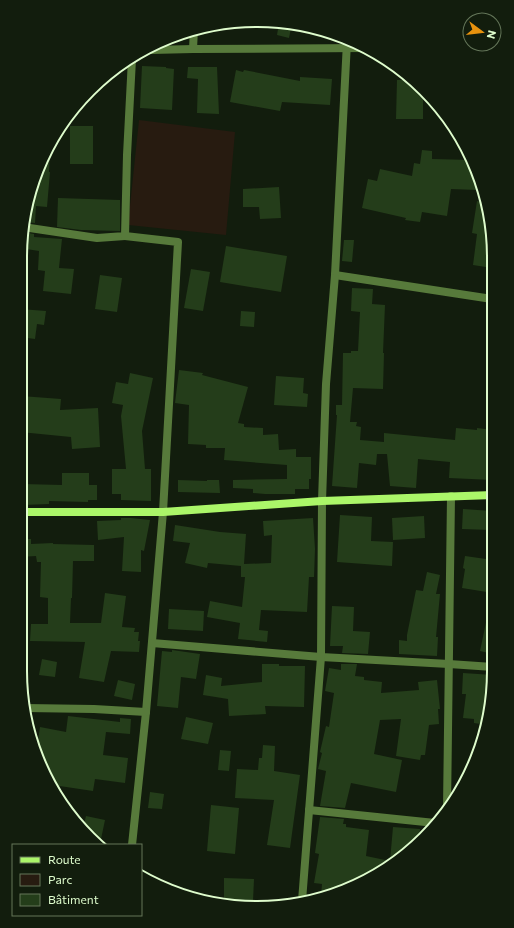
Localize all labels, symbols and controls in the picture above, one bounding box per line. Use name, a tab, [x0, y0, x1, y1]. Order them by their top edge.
north arrow	[462, 12, 502, 52]
text: N	[485, 29, 499, 40]
legend	[12, 844, 142, 916]
text: Route	[48, 852, 81, 866]
text: Parc	[48, 872, 72, 886]
text: Bâtiment	[48, 892, 99, 906]

